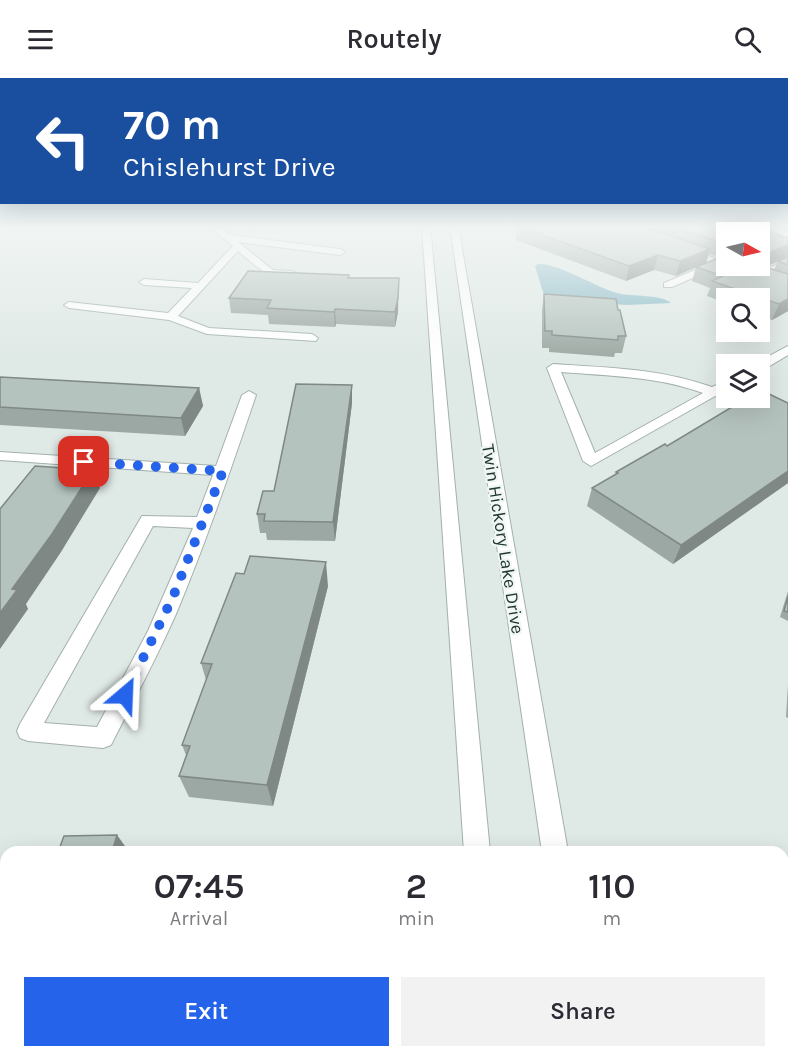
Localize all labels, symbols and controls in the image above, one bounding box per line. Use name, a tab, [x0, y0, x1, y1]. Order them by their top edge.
icon: menu	[24, 23, 57, 56]
text: Routely	[346, 23, 442, 55]
icon: search	[731, 23, 764, 56]
text: 70 m	[123, 100, 221, 150]
icon: left	[24, 102, 102, 180]
text: Chislehurst Drive	[123, 151, 336, 183]
north arrow	[716, 222, 770, 276]
map controls	[716, 222, 770, 408]
button: search	[716, 288, 770, 342]
button: layers	[716, 354, 770, 408]
pin	[58, 436, 109, 487]
street label: Twin Hickory Lake Drive	[477, 442, 529, 636]
icon: arrive	[67, 445, 100, 478]
position arrow	[93, 663, 157, 727]
text: 07:45	[153, 865, 245, 907]
text: 2	[406, 865, 427, 907]
text: 110	[588, 865, 636, 907]
text: Arrival	[170, 907, 228, 930]
text: min	[398, 907, 435, 930]
text: m	[602, 907, 621, 930]
button: Exit	[24, 977, 389, 1046]
button: Share	[401, 977, 765, 1046]

